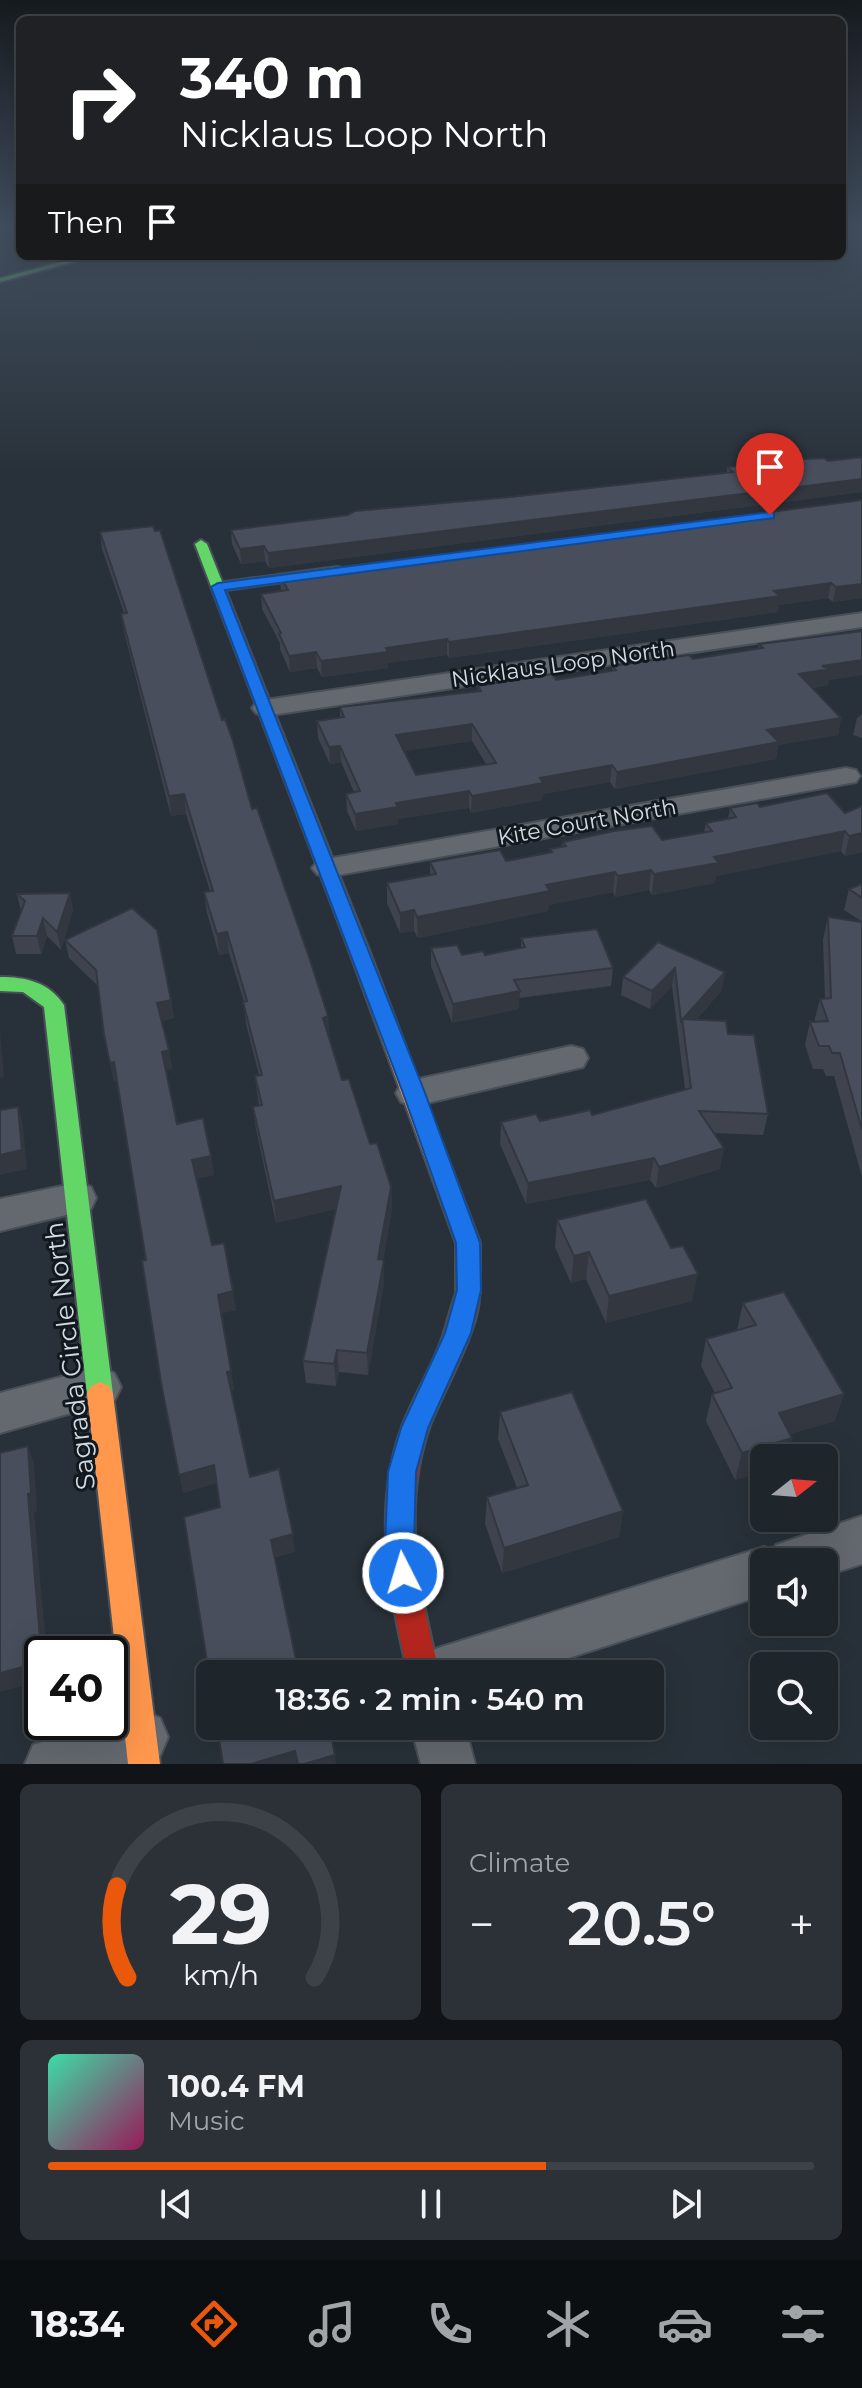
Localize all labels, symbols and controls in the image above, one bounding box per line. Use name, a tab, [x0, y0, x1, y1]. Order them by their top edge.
text: 340 m	[180, 44, 364, 112]
icon: right	[48, 48, 152, 152]
text: Nicklaus Loop North	[180, 112, 548, 156]
icon: arrive	[140, 200, 184, 244]
text: Then	[48, 204, 124, 241]
pin	[736, 433, 804, 515]
icon: arrive	[748, 445, 792, 489]
street label: Nicklaus Loop North	[450, 635, 676, 693]
street label: Kite Court North	[495, 793, 679, 851]
street label: Sagrada Circle North	[38, 1220, 102, 1492]
north arrow	[750, 1444, 838, 1532]
map controls	[750, 1444, 838, 1740]
position arrow	[361, 1531, 445, 1615]
button: sound	[750, 1548, 838, 1636]
speed limit sign: 40	[24, 1636, 128, 1740]
button: search	[750, 1652, 838, 1740]
text: 18:36 · 2 min · 540 m	[275, 1681, 585, 1718]
text: Climate	[469, 1847, 570, 1879]
text: 29	[169, 1863, 272, 1965]
text: 20.5°	[567, 1887, 716, 1960]
text: −	[469, 1897, 494, 1951]
text: +	[789, 1897, 814, 1951]
text: km/h	[182, 1957, 259, 1992]
text: 100.4 FM	[168, 2068, 305, 2105]
text: Music	[168, 2105, 245, 2137]
icon: previous	[154, 2182, 198, 2226]
icon: pause	[409, 2182, 453, 2226]
icon: next	[664, 2182, 708, 2226]
icon: directions	[186, 2296, 242, 2352]
icon: music	[304, 2296, 360, 2352]
icon: phone	[422, 2296, 478, 2352]
icon: climate	[540, 2296, 596, 2352]
icon: car	[657, 2296, 713, 2352]
icon: filters	[775, 2296, 831, 2352]
text: 18:34	[31, 2302, 124, 2346]

